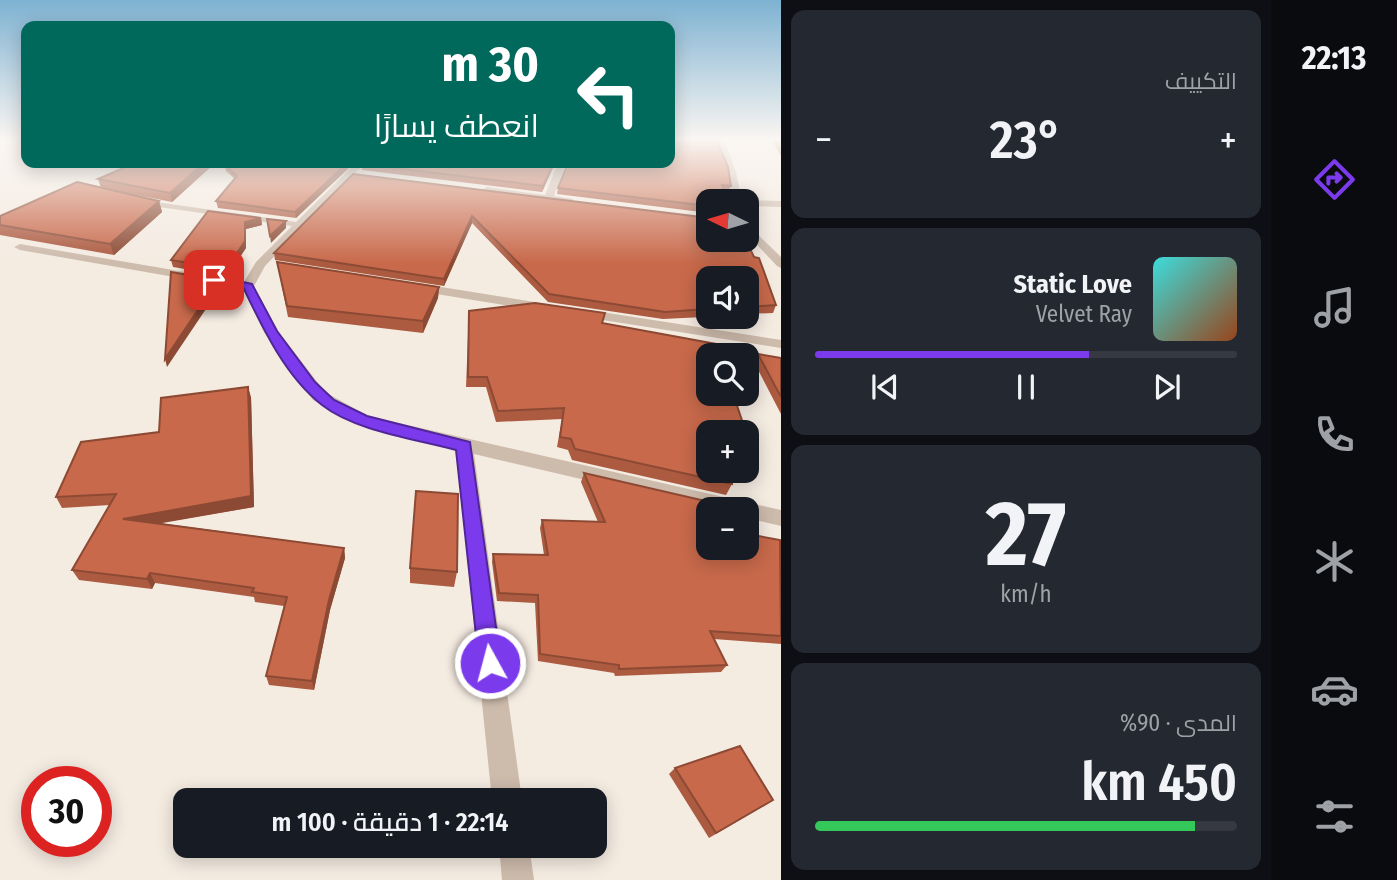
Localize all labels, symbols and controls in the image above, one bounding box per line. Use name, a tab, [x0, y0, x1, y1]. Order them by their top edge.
text: 30 m	[441, 35, 539, 94]
text: 22:13	[1302, 39, 1366, 77]
icon: left	[563, 49, 654, 140]
text: التكييف	[1165, 67, 1237, 95]
text: انعطف يسارًا	[374, 107, 539, 145]
text: 23°	[990, 109, 1062, 172]
text: −	[815, 117, 832, 163]
text: +	[1220, 117, 1237, 163]
icon: directions	[1310, 155, 1359, 204]
north arrow	[696, 189, 760, 252]
map controls	[696, 189, 759, 560]
pin	[184, 250, 244, 310]
icon: arrive	[195, 261, 233, 299]
button: sound	[696, 266, 759, 329]
text: Static Love	[1014, 269, 1132, 300]
icon: music	[1310, 283, 1359, 332]
text: Velvet Ray	[1036, 300, 1132, 328]
button: search	[696, 343, 759, 406]
icon: previous	[866, 368, 904, 406]
icon: pause	[1007, 368, 1045, 406]
icon: next	[1148, 368, 1186, 406]
icon: phone	[1310, 410, 1359, 459]
button: +	[696, 420, 759, 483]
text: 27	[986, 480, 1066, 589]
button: −	[696, 497, 759, 560]
icon: climate	[1310, 537, 1359, 586]
text: km/h	[1000, 580, 1052, 608]
position arrow	[453, 626, 527, 700]
icon: car	[1310, 665, 1359, 714]
text: المدى · 90%	[1120, 709, 1237, 737]
text: 450 km	[1081, 751, 1237, 814]
speed limit sign: 30	[21, 766, 112, 857]
icon: filters	[1310, 792, 1359, 841]
text: 22:14 · 1 دقيقة · 100 m	[271, 807, 509, 838]

